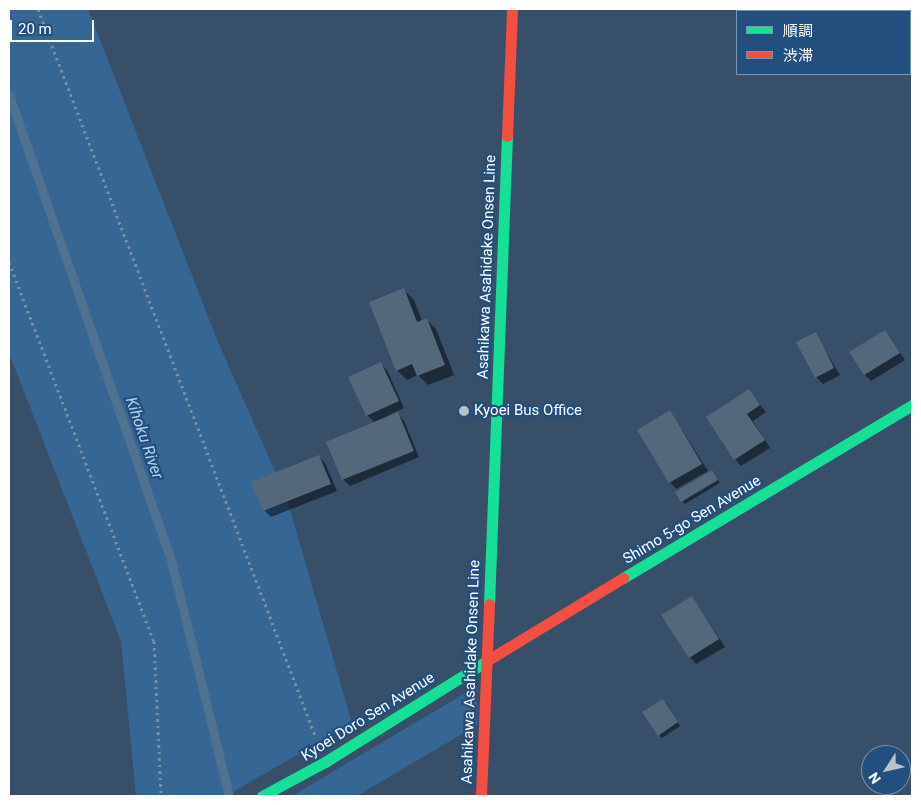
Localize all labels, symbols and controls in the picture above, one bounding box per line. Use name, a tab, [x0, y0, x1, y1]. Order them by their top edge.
scale bar	[12, 10, 96, 42]
legend	[736, 10, 911, 75]
text: 20 m	[18, 20, 52, 38]
text: 順調	[783, 22, 813, 40]
text: 渋滞	[783, 47, 813, 65]
street label: Asahikawa Asahidake Onsen Line	[474, 155, 500, 379]
water label: Kihoku River	[121, 394, 167, 482]
place label: Kyoei Bus Office	[474, 402, 582, 420]
marker: Kyoei Bus Office	[458, 405, 470, 417]
street label: Shimo 5-go Sen Avenue	[620, 472, 764, 568]
street label: Asahikawa Asahidake Onsen Line	[458, 560, 484, 784]
street label: Kyoei Doro Sen Avenue	[298, 669, 438, 765]
north arrow	[861, 745, 911, 795]
text: N	[865, 769, 884, 787]

